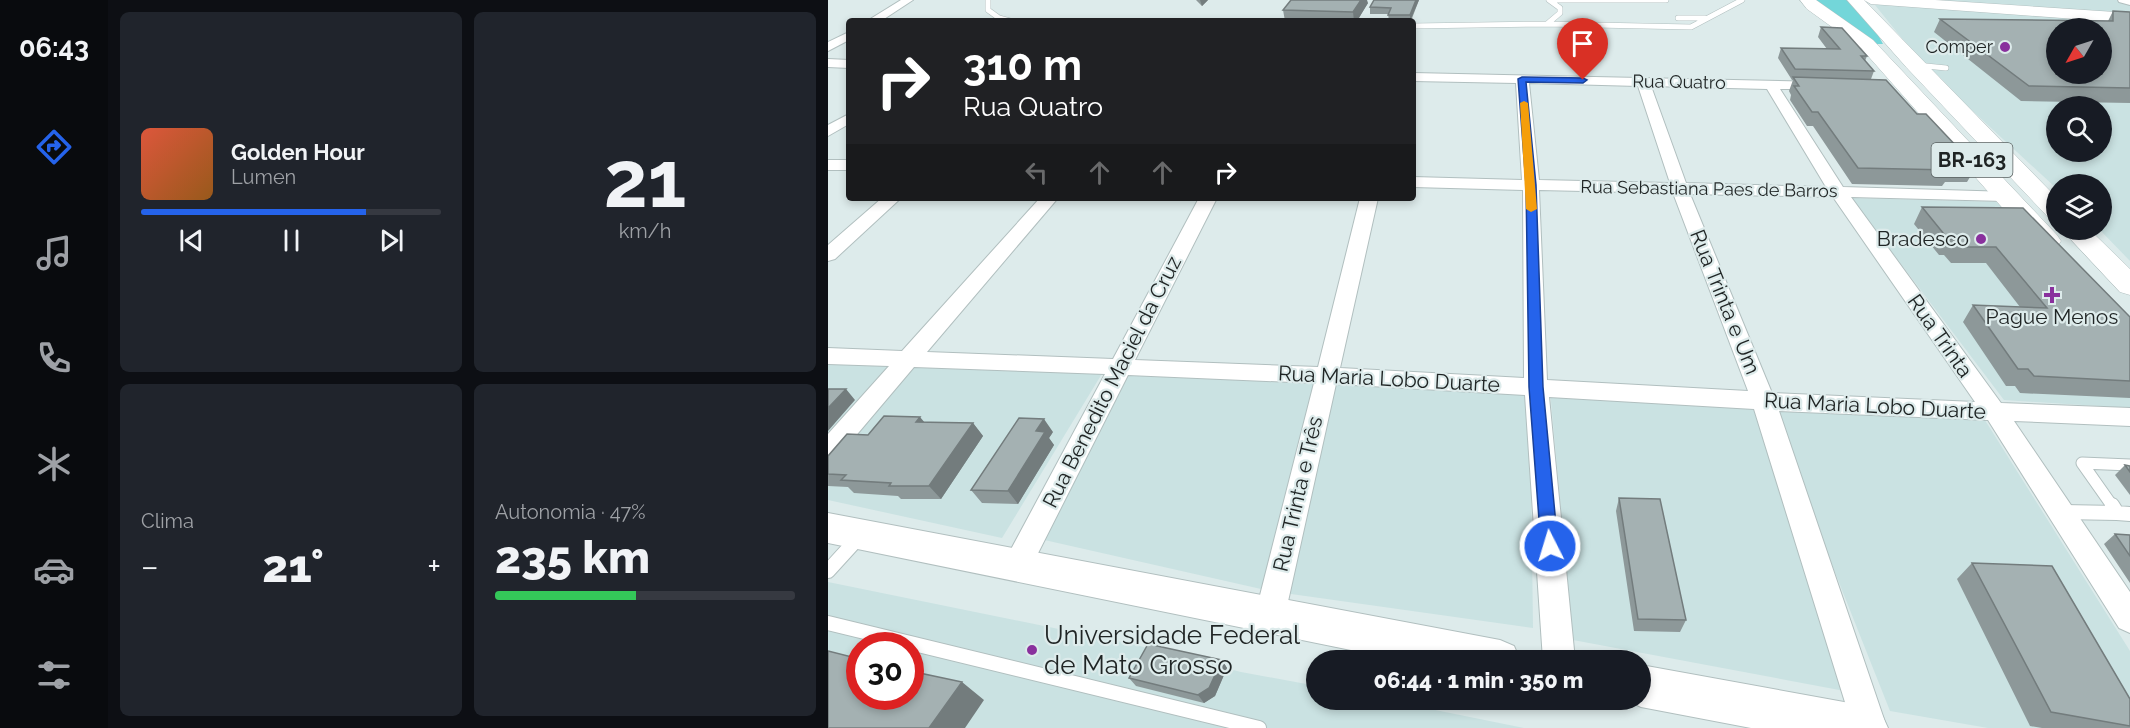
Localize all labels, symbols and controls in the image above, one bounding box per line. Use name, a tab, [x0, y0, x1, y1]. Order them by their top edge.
pin	[1557, 18, 1608, 80]
north arrow	[2046, 18, 2112, 84]
map controls	[2046, 18, 2112, 240]
icon: arrive	[1566, 27, 1599, 60]
text: 06:43	[19, 32, 89, 63]
place label: Comper	[1925, 36, 1994, 57]
marker: Comper	[1998, 40, 2012, 54]
text: 310 m	[963, 41, 1082, 90]
icon: right	[864, 42, 942, 120]
street label: Rua Quatro	[1632, 70, 1726, 93]
text: Rua Quatro	[963, 91, 1103, 122]
button: search	[2046, 96, 2112, 162]
icon: directions	[33, 126, 75, 168]
text: 21	[604, 134, 686, 225]
text: Golden Hour	[231, 139, 365, 165]
road number: BR-163	[1932, 143, 2012, 177]
icon: left	[1020, 156, 1053, 189]
icon: ahead	[1083, 156, 1116, 189]
icon: ahead	[1146, 156, 1179, 189]
icon: right	[1209, 156, 1242, 189]
text: Lumen	[231, 165, 296, 189]
button: layers	[2046, 174, 2112, 240]
street label: Rua Sebastiana Paes de Barros	[1580, 176, 1838, 201]
text: km/h	[619, 219, 671, 243]
icon: previous	[175, 224, 208, 257]
icon: pause	[275, 224, 308, 257]
icon: next	[375, 224, 408, 257]
street label: Rua Trinta e Um	[1685, 226, 1766, 378]
place label: Bradesco	[1877, 226, 1969, 251]
icon: music	[33, 232, 75, 274]
marker: Bradesco	[1974, 232, 1988, 246]
street label: Rua Benedito Maciel da Cruz	[1037, 252, 1186, 512]
marker: Pague Menos	[2045, 288, 2059, 302]
street label: Rua Trinta	[1903, 289, 1978, 382]
place label: Pague Menos	[1986, 304, 2118, 329]
icon: phone	[33, 337, 75, 379]
street label: Rua Maria Lobo Duarte	[1277, 360, 1501, 397]
street label: Rua Maria Lobo Duarte	[1763, 387, 1987, 424]
street label: Rua Trinta e Três	[1267, 414, 1328, 574]
icon: climate	[33, 443, 75, 485]
text: Autonomia · 47%	[495, 500, 646, 524]
text: Clima	[141, 509, 194, 533]
position arrow	[1518, 514, 1582, 578]
text: 235 km	[495, 531, 650, 584]
text: 21°	[262, 540, 324, 593]
text: −	[141, 547, 159, 586]
text: +	[427, 547, 441, 586]
icon: car	[33, 549, 75, 591]
place label: Universidade Federal de Mato Grosso	[1044, 620, 1301, 680]
speed limit sign: 30	[846, 632, 924, 710]
marker: Universidade Federal de Mato Grosso	[1025, 643, 1039, 657]
icon: filters	[33, 654, 75, 696]
text: 06:44 · 1 min · 350 m	[1374, 667, 1583, 693]

